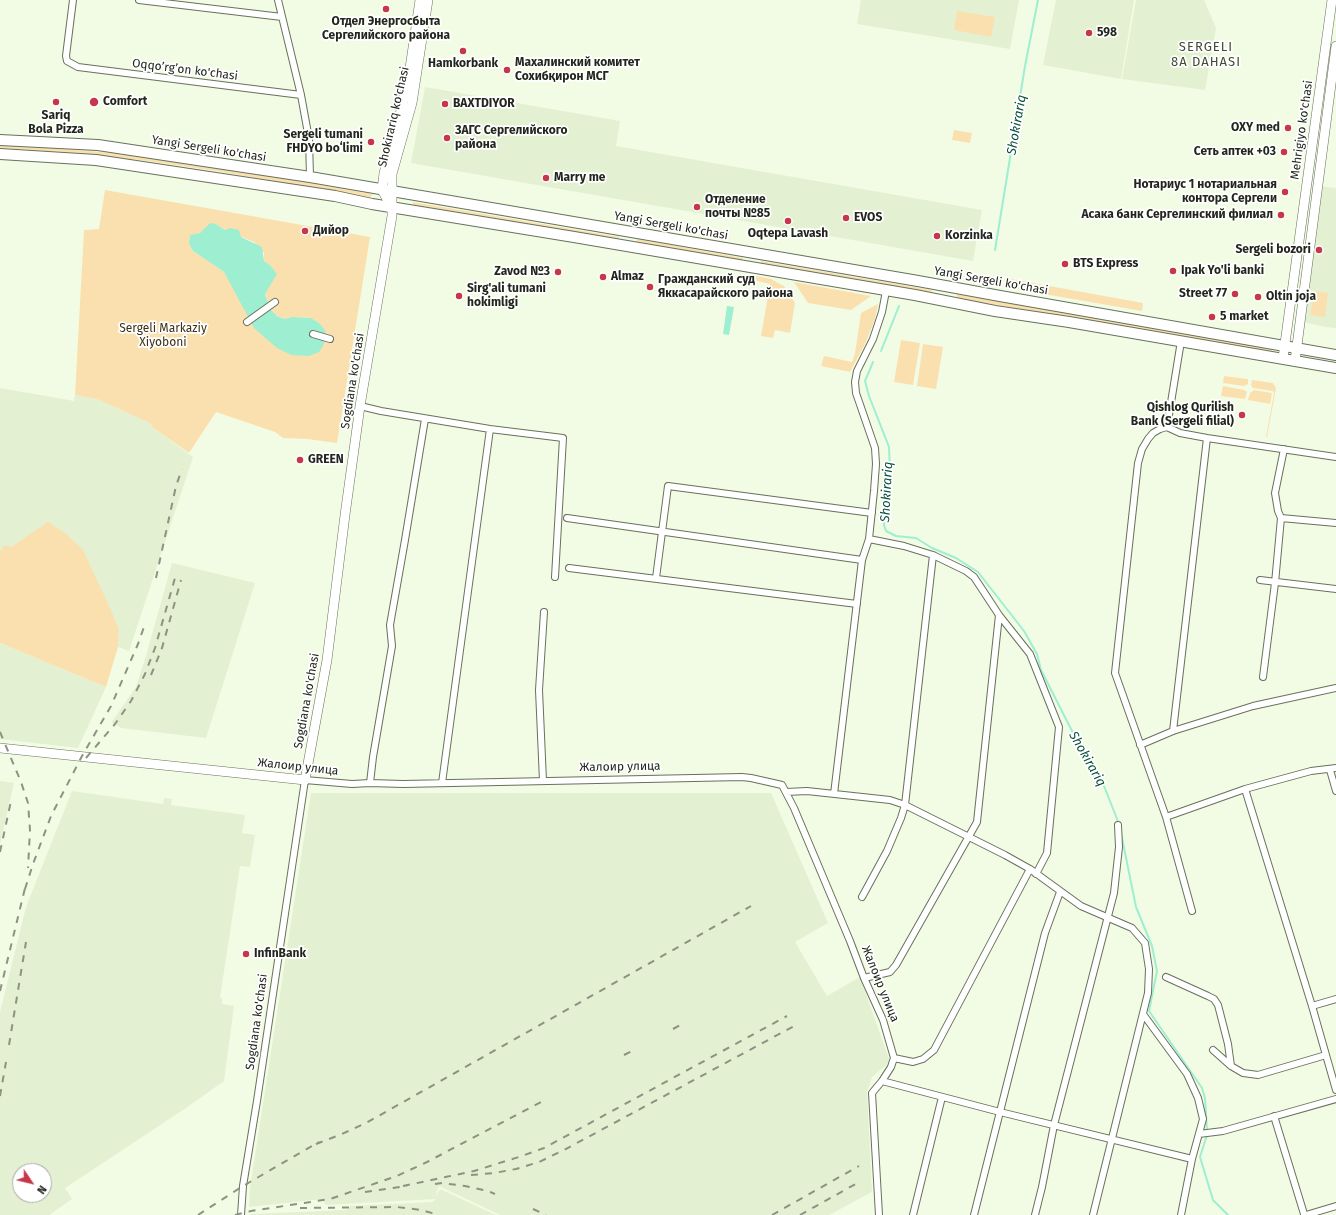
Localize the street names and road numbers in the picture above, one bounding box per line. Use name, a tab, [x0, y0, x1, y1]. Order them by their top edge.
street label: Oqqo’rg’on ko'chasi	[131, 56, 239, 84]
street label: Shokirariq ko'chasi	[375, 65, 413, 169]
street label: Mehrigiyo ko'chasi	[1288, 79, 1316, 181]
street label: Yangi Sergeli ko'chasi	[151, 133, 267, 165]
street label: Yangi Sergeli ko'chasi	[613, 209, 729, 243]
street label: Yangi Sergeli ko'chasi	[933, 264, 1049, 298]
street label: Sogdiana ko'chasi	[338, 332, 368, 430]
street label: Sogdiana ko'chasi	[291, 652, 323, 750]
street label: Жалоир улица	[257, 756, 339, 778]
street label: Жалоир улица	[579, 759, 661, 775]
street label: Жалоир улица	[858, 944, 902, 1024]
street label: Sogdiana ko'chasi	[243, 973, 271, 1071]

